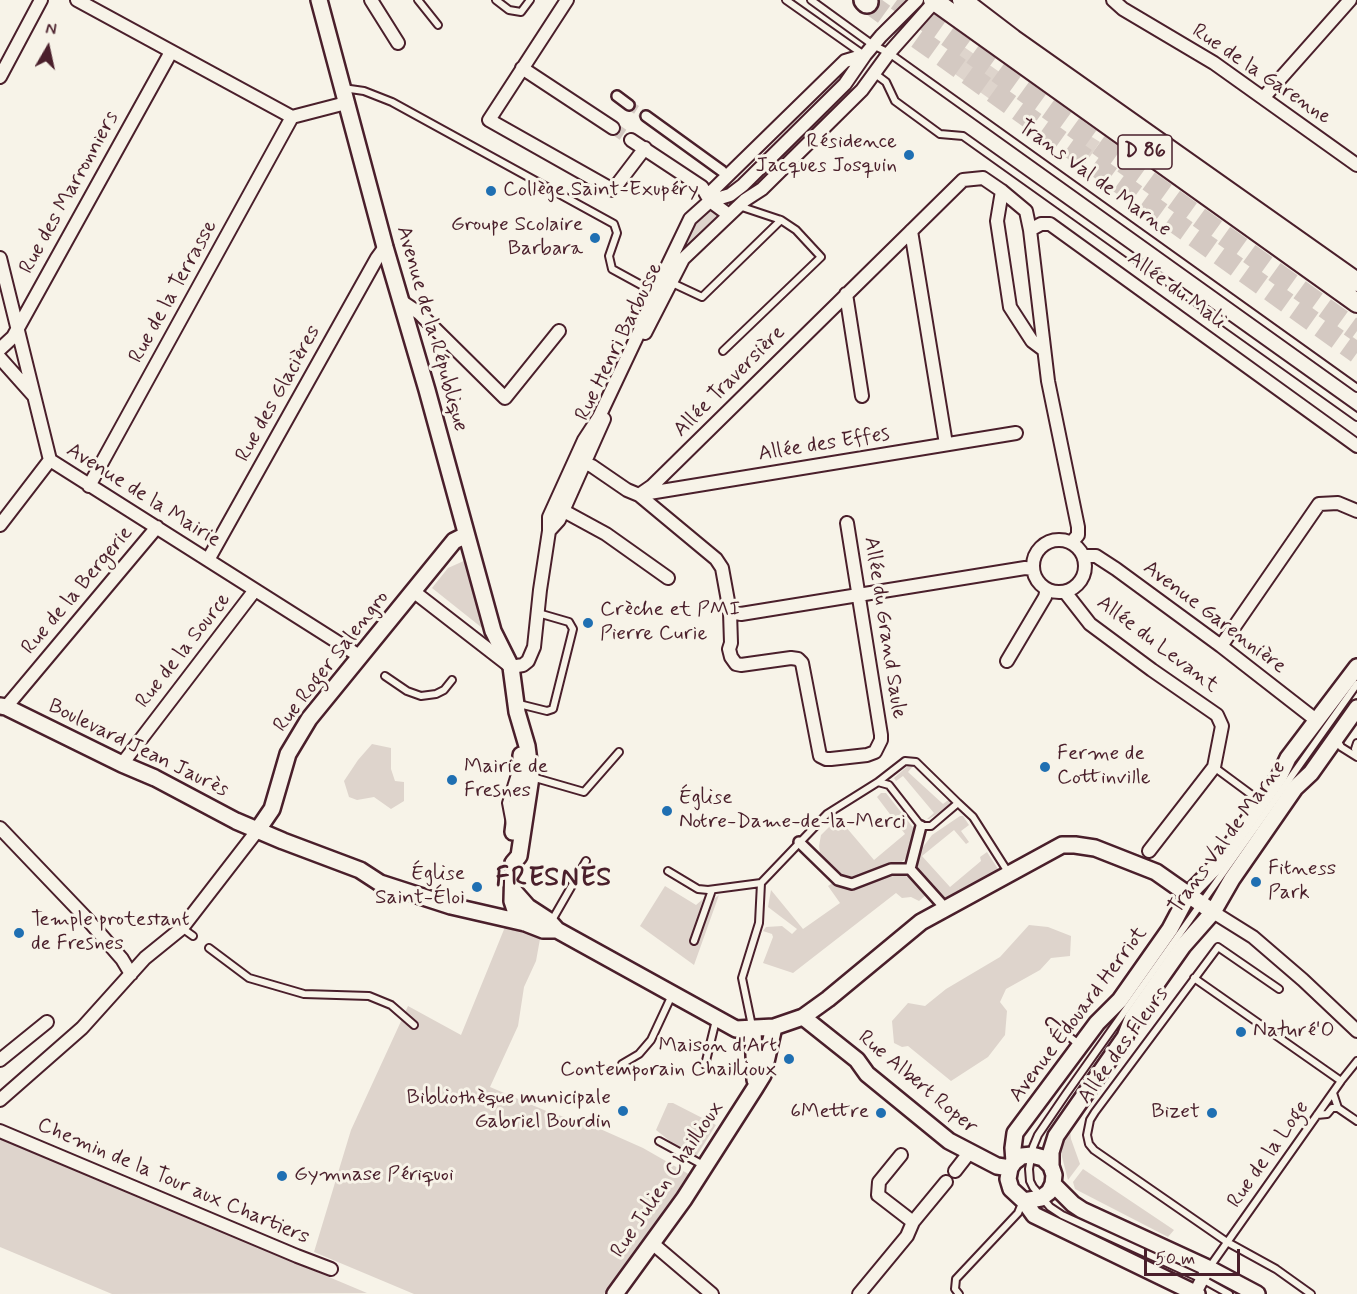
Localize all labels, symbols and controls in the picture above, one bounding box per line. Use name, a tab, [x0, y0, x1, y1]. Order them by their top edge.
north arrow	[18, 18, 78, 78]
text: N	[44, 19, 58, 41]
street label: Rue de la Garenne	[1187, 19, 1335, 131]
street label: Rue des Marronniers	[15, 107, 125, 279]
street label: Trans Val de Marne	[1012, 115, 1176, 243]
place label: Résidence Jacques Josquin	[756, 130, 897, 180]
road number: D 86	[1118, 135, 1172, 169]
marker: Résidence Jacques Josquin	[902, 148, 916, 162]
place label: Collège Saint-Exupéry	[503, 178, 699, 204]
marker: Collège Saint-Exupéry	[484, 184, 498, 198]
place label: Groupe Scolaire Barbara	[451, 213, 583, 263]
street label: Rue de la Terrasse	[124, 216, 224, 368]
street label: Avenue de la République	[390, 223, 472, 435]
marker: Groupe Scolaire Barbara	[588, 231, 602, 245]
street label: Allée du Mali	[1122, 247, 1230, 335]
street label: Rue Henri Barbusse	[571, 259, 669, 425]
street label: Rue des Glacières	[231, 321, 327, 467]
street label: Allée Traversière	[669, 321, 791, 443]
street label: Allée des Effes	[756, 422, 892, 468]
street label: Avenue de la Mairie	[61, 438, 225, 554]
street label: Rue de la Bergerie	[17, 522, 139, 660]
street label: Allée du Grand Saule	[857, 535, 911, 721]
street label: Avenue Garennière	[1137, 556, 1291, 680]
street label: Rue Roger Salengro	[269, 586, 395, 738]
street label: Rue de la Source	[131, 588, 237, 714]
street label: Allée du Levant	[1091, 591, 1223, 699]
place label: Crèche et PMI Pierre Curie	[600, 598, 740, 648]
marker: Crèche et PMI Pierre Curie	[581, 616, 595, 630]
street label: Boulevard Jean Jaurès	[44, 694, 232, 804]
place label: Ferme de Cottinville	[1057, 742, 1151, 792]
place label: Mairie de Fresnes	[464, 755, 548, 805]
street label: Trans Val de Marne	[1164, 756, 1292, 920]
marker: Ferme de Cottinville	[1038, 760, 1052, 774]
marker: Mairie de Fresnes	[445, 773, 459, 787]
place label: Église Notre-Dame-de-la-Merci	[679, 786, 906, 836]
marker: Église Notre-Dame-de-la-Merci	[660, 804, 674, 818]
place label: Fitness Park	[1268, 857, 1336, 907]
place label: Église Saint-Éloi	[375, 862, 465, 912]
district label: FRESNES	[493, 863, 615, 895]
marker: Fitness Park	[1249, 875, 1263, 889]
marker: Église Saint-Éloi	[470, 880, 484, 894]
place label: Temple protestant de Fresnes	[31, 908, 189, 958]
street label: Avenue Édouard Herriot	[1005, 922, 1153, 1108]
marker: Temple protestant de Fresnes	[12, 926, 26, 940]
street label: Allée des Fleurs	[1073, 983, 1175, 1109]
place label: Naturé'O	[1253, 1019, 1335, 1045]
marker: Naturé'O	[1234, 1025, 1248, 1039]
street label: Rue Albert Roper	[852, 1026, 982, 1140]
place label: Maison d'Art Contemporain Chaillioux	[560, 1034, 777, 1084]
marker: Maison d'Art Contemporain Chaillioux	[782, 1052, 796, 1066]
place label: Bibliothèque municipale Gabriel Bourdin	[407, 1086, 611, 1136]
street label: Rue de la Loge	[1223, 1096, 1315, 1214]
street label: Rue Julien Chaillioux	[606, 1097, 730, 1263]
place label: 6Mettre	[790, 1100, 869, 1126]
place label: Bizet	[1151, 1100, 1200, 1126]
marker: Bibliothèque municipale Gabriel Bourdin	[616, 1104, 630, 1118]
marker: 6Mettre	[874, 1106, 888, 1120]
marker: Bizet	[1205, 1106, 1219, 1120]
street label: Chemin de la Tour aux Chartiers	[33, 1113, 313, 1251]
place label: Gymnase Périquoi	[294, 1163, 454, 1189]
marker: Gymnase Périquoi	[275, 1169, 289, 1183]
scale bar	[1147, 1237, 1243, 1275]
text: 50 m	[1155, 1247, 1195, 1271]

